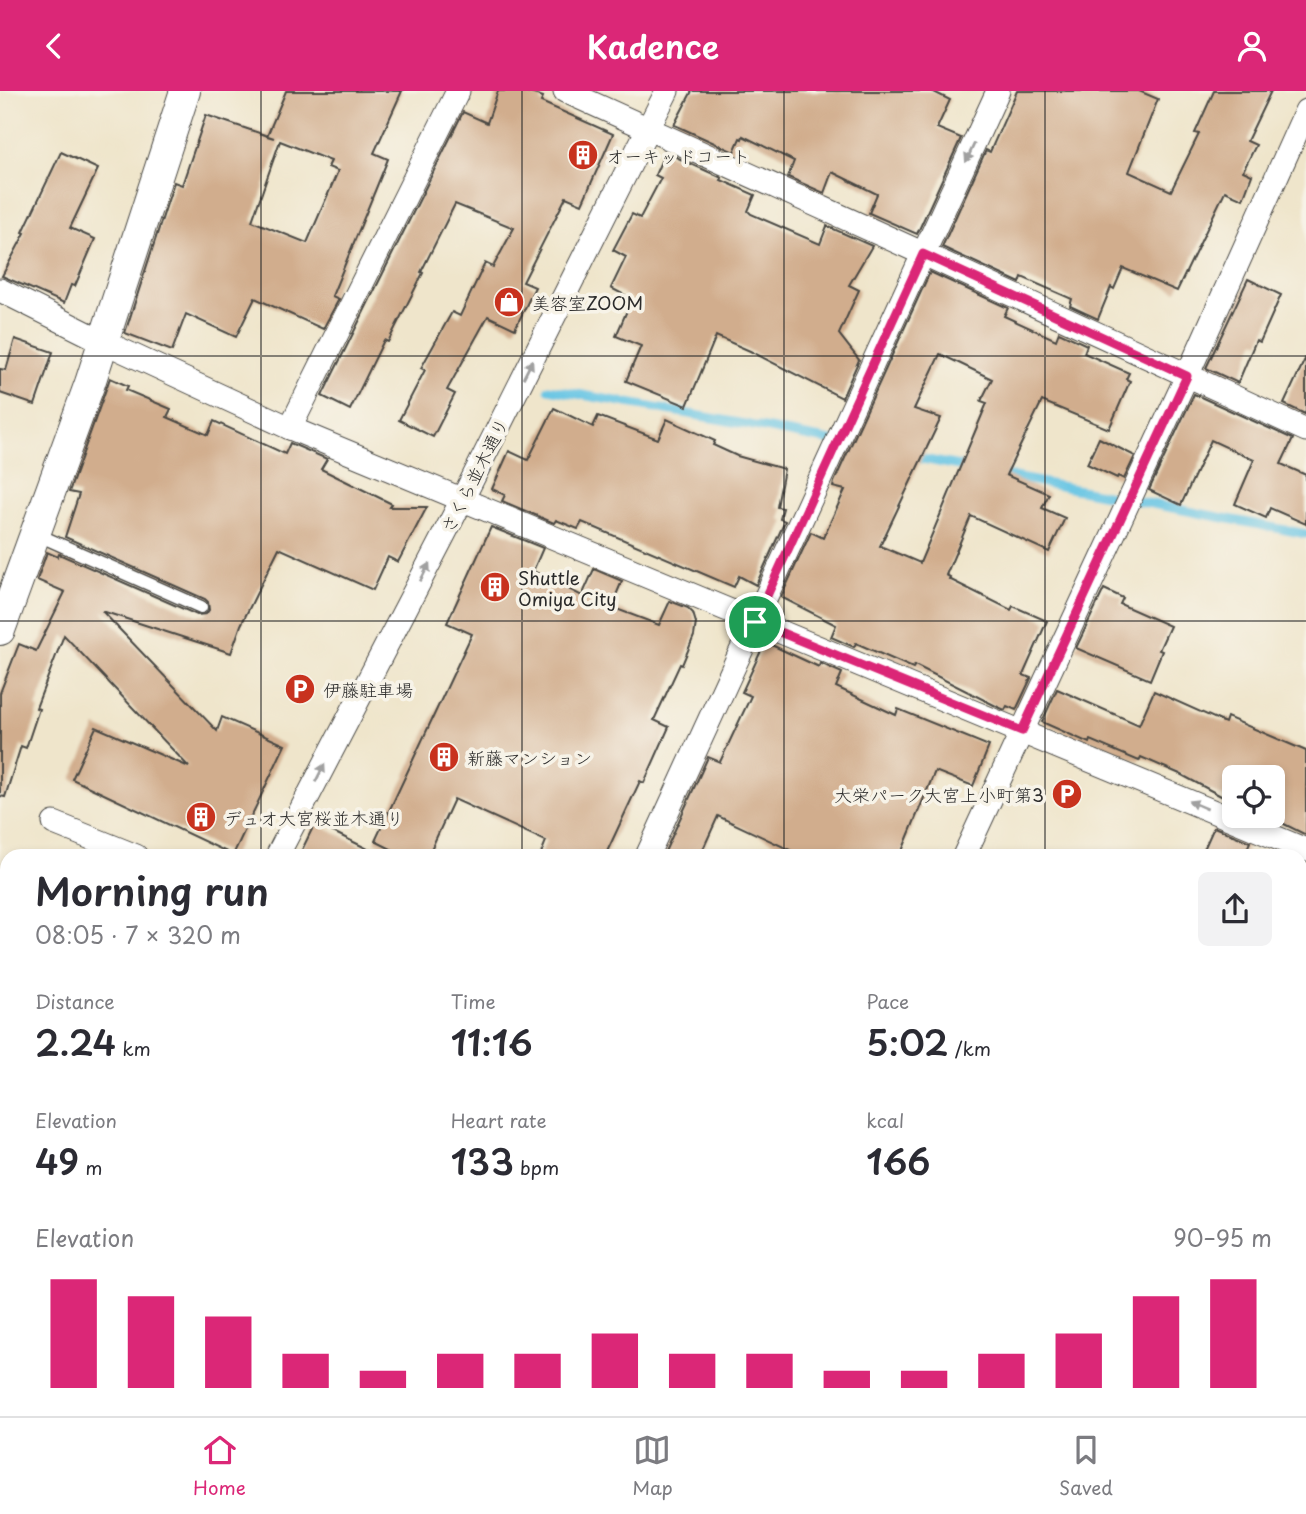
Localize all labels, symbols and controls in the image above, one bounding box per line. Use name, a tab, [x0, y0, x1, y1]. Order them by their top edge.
text: Kadence	[587, 22, 719, 70]
icon: back	[35, 27, 73, 65]
icon: person	[1233, 27, 1271, 65]
building icon: オーキッドコート	[566, 138, 600, 172]
place label: オーキッドコート	[606, 142, 750, 169]
one-way arrow	[964, 143, 976, 163]
shop icon: 美容室ZOOM	[492, 285, 526, 319]
place label: 美容室ZOOM	[532, 289, 643, 316]
one-way arrow	[522, 359, 533, 379]
street label: さくら並木通り	[433, 413, 515, 537]
one-way arrow	[418, 561, 430, 581]
place label: Shuttle Omiya City	[518, 564, 617, 612]
building icon: Shuttle Omiya City	[478, 570, 512, 604]
pin	[725, 592, 785, 652]
icon: arrive	[736, 603, 774, 641]
parking icon: 伊藤駐車場	[283, 672, 317, 706]
place label: 伊藤駐車場	[323, 676, 413, 703]
building icon: 新藤マンション	[427, 740, 461, 774]
place label: 新藤マンション	[467, 744, 592, 771]
one-way arrow	[313, 763, 325, 783]
map controls	[1222, 765, 1285, 828]
button: locate	[1222, 765, 1285, 828]
parking icon: 大栄パーク大宮上小町第3	[1050, 777, 1084, 811]
place label: 大栄パーク大宮上小町第3	[834, 781, 1044, 808]
one-way arrow	[1188, 799, 1208, 811]
building icon: デュオ大宮桜並木通り	[184, 800, 218, 834]
place label: デュオ大宮桜並木通り	[224, 804, 404, 831]
text: Morning run	[35, 862, 269, 919]
button: share	[1198, 872, 1272, 946]
text: 08:05 · 7 × 320 m	[35, 917, 241, 952]
text: Distance	[35, 987, 115, 1015]
text: Time	[451, 987, 496, 1015]
text: Pace	[866, 987, 909, 1015]
text: 2.24	[35, 1015, 116, 1068]
text: 11:16	[451, 1015, 533, 1068]
text: 5:02	[866, 1015, 948, 1068]
text: km	[116, 1034, 151, 1062]
text: /km	[948, 1034, 991, 1062]
text: Elevation	[35, 1106, 117, 1134]
text: Heart rate	[451, 1106, 547, 1134]
text: kcal	[866, 1106, 904, 1134]
text: 49	[35, 1134, 79, 1187]
text: 133	[451, 1134, 514, 1187]
text: 166	[866, 1134, 930, 1187]
text: m	[79, 1153, 103, 1181]
text: bpm	[514, 1153, 559, 1181]
text: Elevation	[35, 1220, 134, 1255]
text: 90–95 m	[1173, 1220, 1272, 1255]
tab: Home	[193, 1431, 246, 1501]
tab: Map	[632, 1431, 673, 1501]
tab: Saved	[1059, 1431, 1113, 1501]

